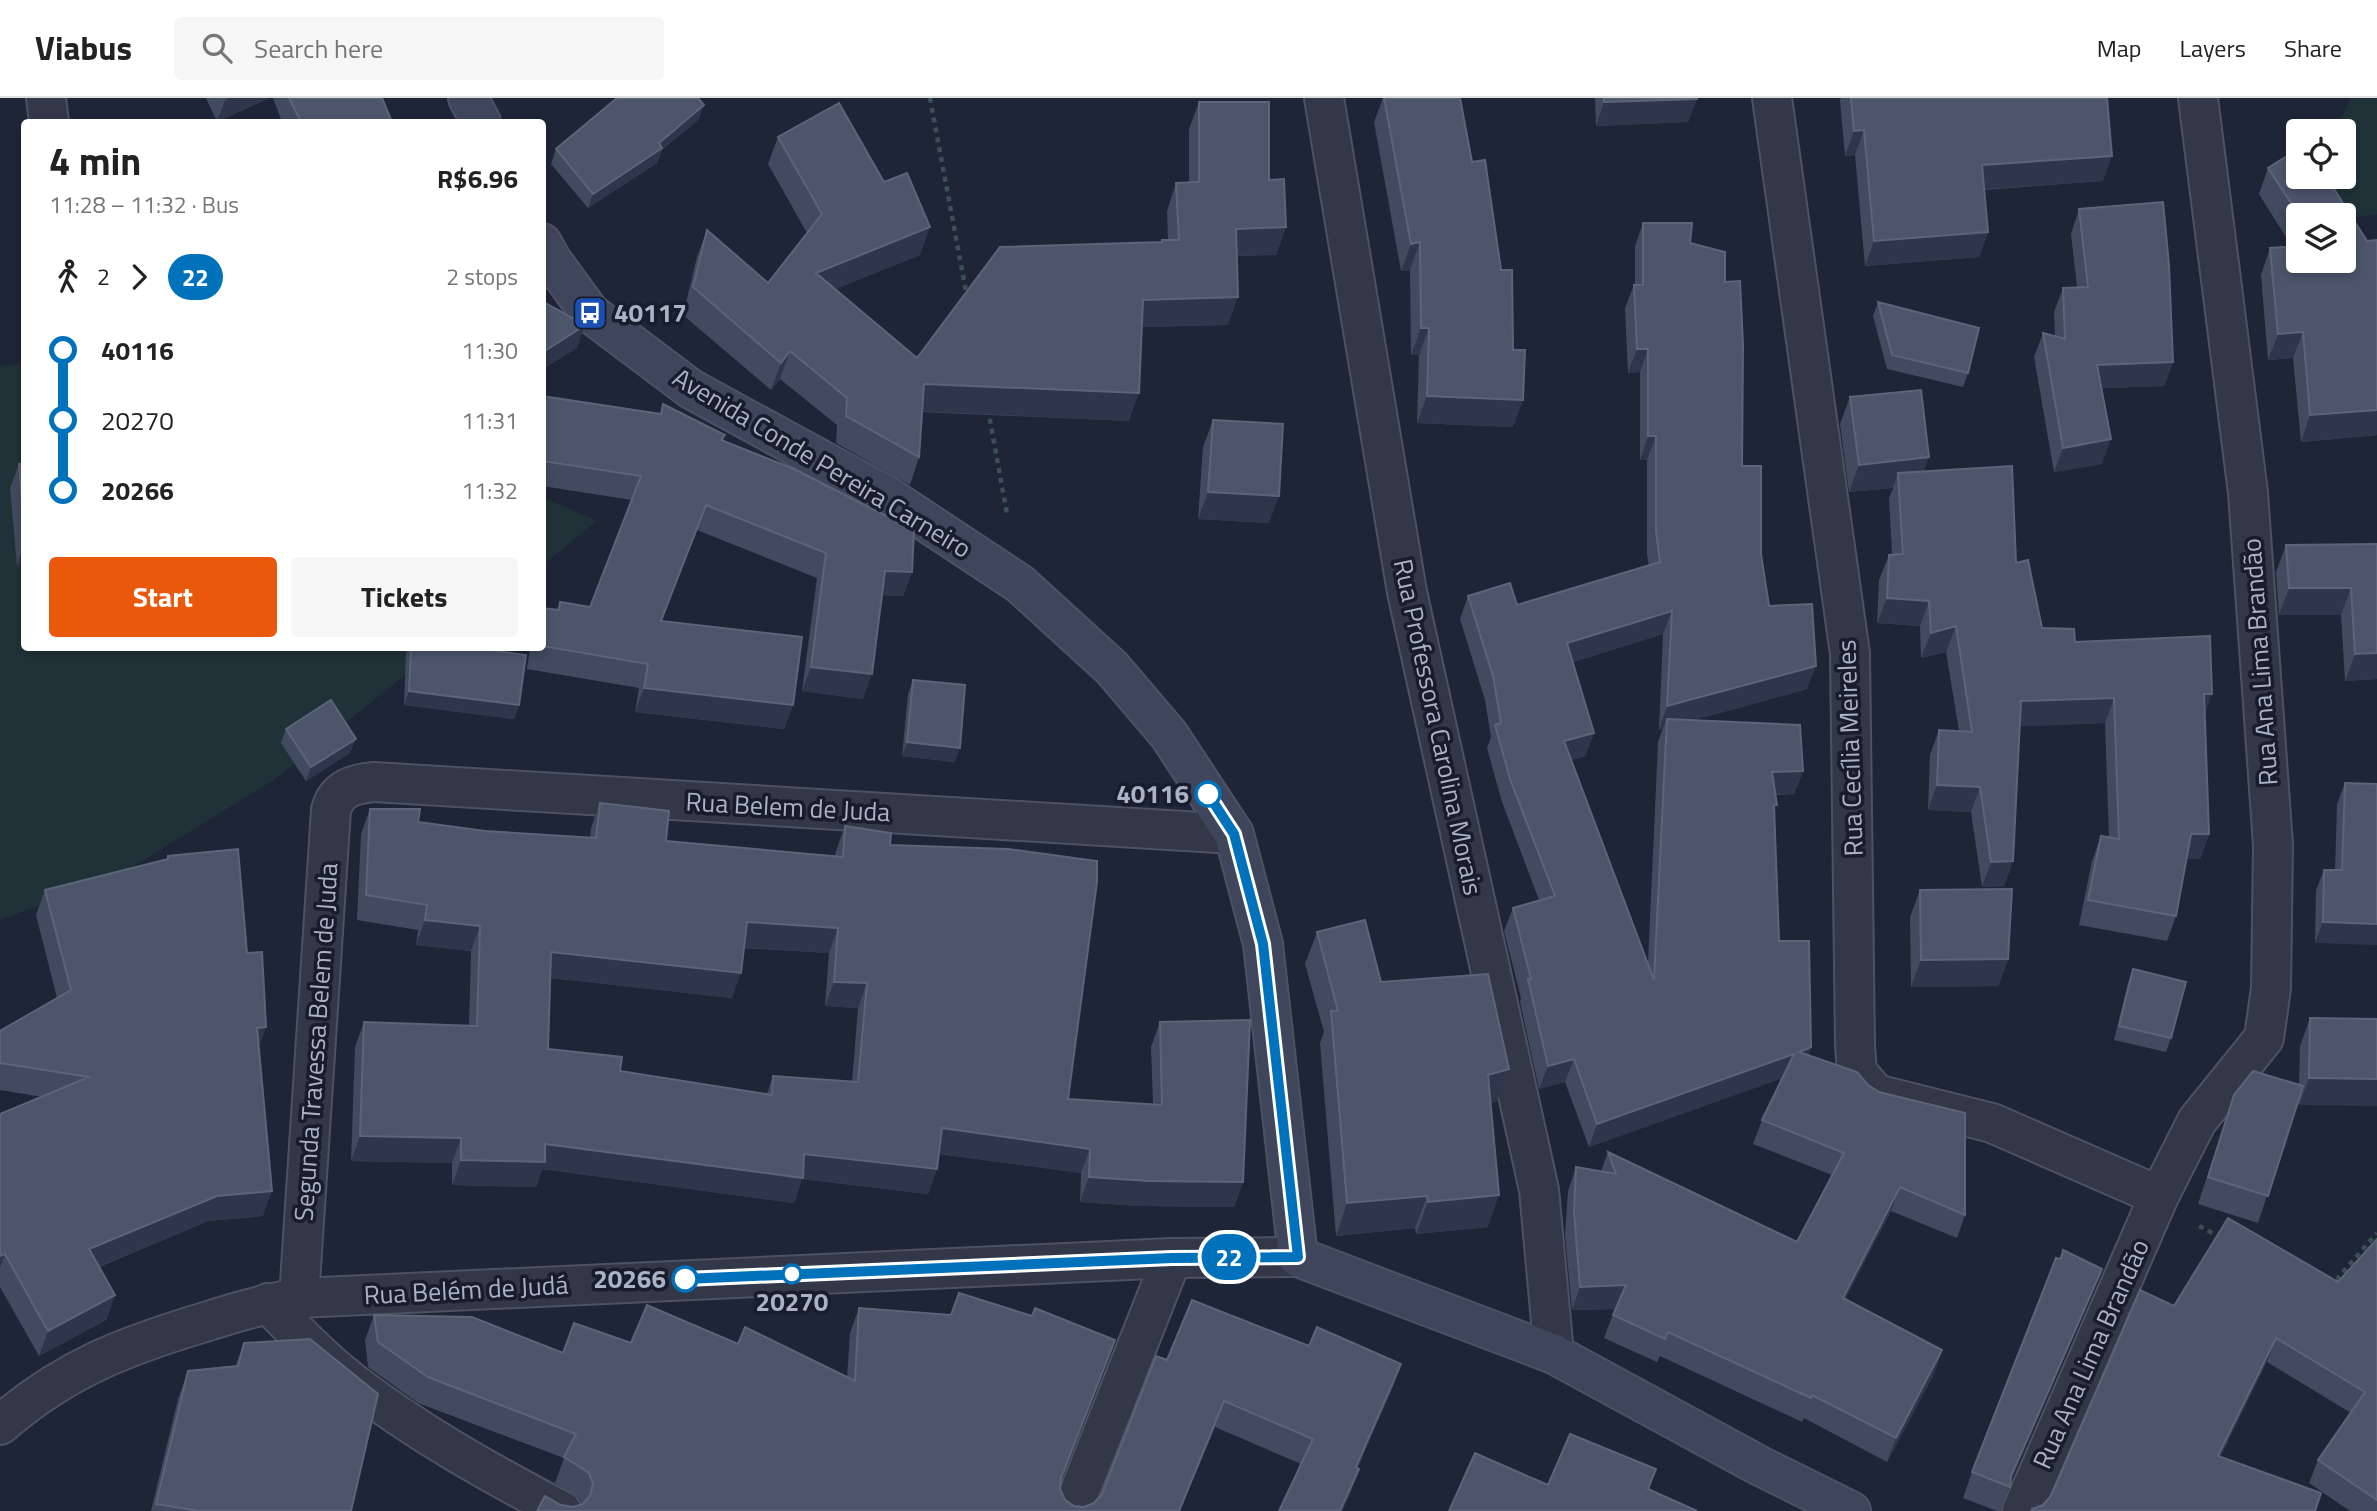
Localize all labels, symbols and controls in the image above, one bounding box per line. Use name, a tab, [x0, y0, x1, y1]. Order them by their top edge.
search box	[174, 17, 664, 80]
text: Viabus	[35, 23, 132, 73]
icon: search	[198, 29, 236, 67]
text: Search here	[254, 29, 383, 68]
text: Map	[2097, 30, 2142, 66]
text: Layers	[2180, 30, 2246, 66]
text: Share	[2284, 30, 2342, 66]
map controls	[2286, 119, 2356, 273]
button: locate	[2286, 119, 2356, 189]
text: 4 min	[49, 132, 141, 190]
text: R$6.96	[437, 159, 518, 198]
text: 11:28 – 11:32 · Bus	[49, 187, 239, 222]
button: layers	[2286, 203, 2356, 273]
icon: walk	[49, 258, 87, 296]
icon: forward	[120, 258, 158, 296]
text: 2	[97, 259, 110, 294]
text: 22	[182, 259, 209, 295]
text: 2 stops	[446, 259, 518, 294]
place label: 40117	[614, 293, 687, 332]
bus stop icon: 40117	[571, 294, 609, 332]
text: 40116	[101, 331, 174, 370]
text: 11:30	[461, 333, 518, 368]
street label: Avenida Conde Pereira Carneiro	[666, 358, 979, 567]
text: 20270	[101, 401, 174, 440]
text: 11:31	[461, 403, 518, 438]
text: 20266	[101, 471, 174, 510]
text: 11:32	[461, 473, 518, 508]
street label: Rua Ana Lima Brandão	[2231, 537, 2288, 787]
street label: Rua Professora Carolina Morais	[1384, 555, 1493, 899]
button: Start	[49, 557, 277, 637]
button: Tickets	[291, 557, 518, 637]
street label: Rua Cecília Meireles	[1826, 639, 1873, 857]
place label: 40116	[1116, 774, 1189, 813]
marker: 40116	[1195, 781, 1221, 807]
street label: Rua Belem de Juda	[685, 782, 891, 831]
street label: Segunda Travessa Belem de Juda	[284, 862, 347, 1222]
street label: Rua Ana Lima Brandão	[2022, 1233, 2159, 1475]
line badge: 22	[1198, 1234, 1260, 1280]
text: 22	[1216, 1239, 1242, 1275]
place label: 20266	[593, 1259, 666, 1298]
marker: 20270	[782, 1264, 802, 1284]
street label: Rua Belém de Judá	[363, 1265, 569, 1314]
marker: 20266	[672, 1266, 698, 1292]
place label: 20270	[756, 1282, 828, 1321]

